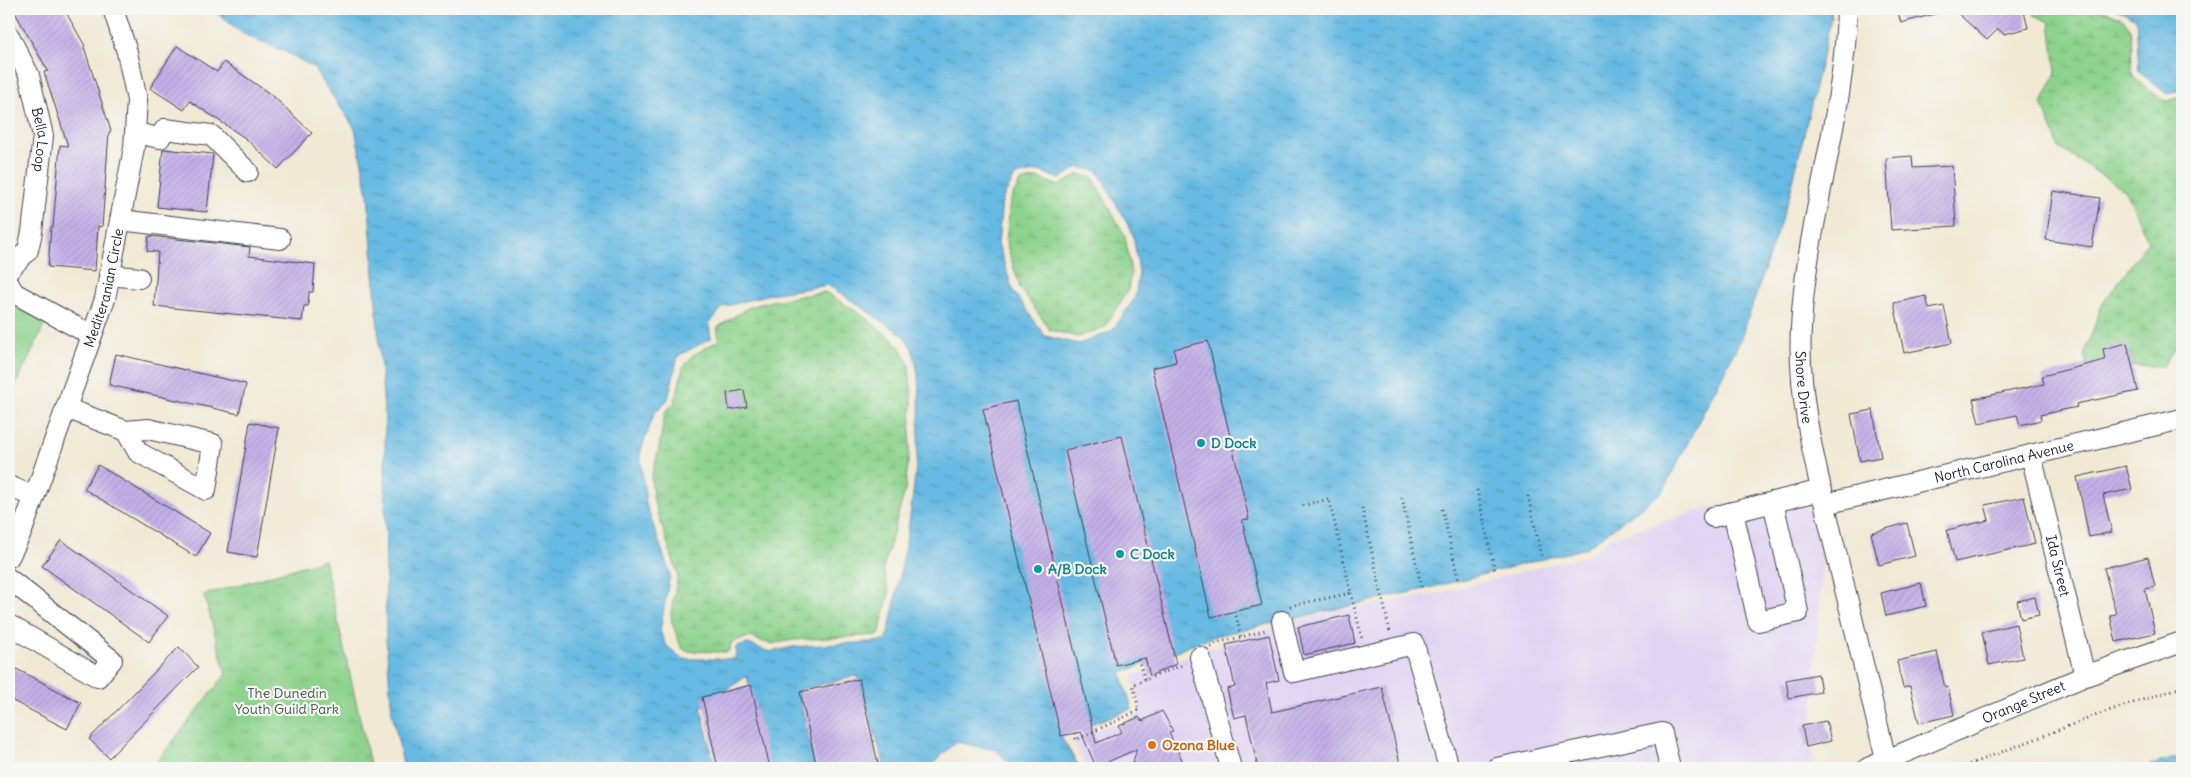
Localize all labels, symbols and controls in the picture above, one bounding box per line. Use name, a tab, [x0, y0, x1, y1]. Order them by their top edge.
street label: Bella Loop	[28, 106, 52, 173]
street label: Mediteranian Circle	[79, 227, 127, 350]
street label: Shore Drive	[1791, 351, 1816, 425]
place label: D Dock	[1211, 434, 1256, 452]
street label: North Carolina Avenue	[1933, 436, 2075, 487]
marker: D Dock	[1195, 437, 1207, 449]
street label: Ida Street	[2042, 533, 2074, 599]
place label: C Dock	[1130, 545, 1175, 563]
marker: C Dock	[1114, 548, 1126, 560]
place label: A/B Dock	[1048, 560, 1107, 578]
marker: A/B Dock	[1032, 563, 1044, 575]
street label: Orange Street	[1979, 676, 2068, 728]
park label: The Dunedin Youth Guild Park	[235, 684, 339, 718]
place label: Ozona Blue	[1162, 736, 1235, 754]
marker: Ozona Blue	[1146, 739, 1158, 751]

